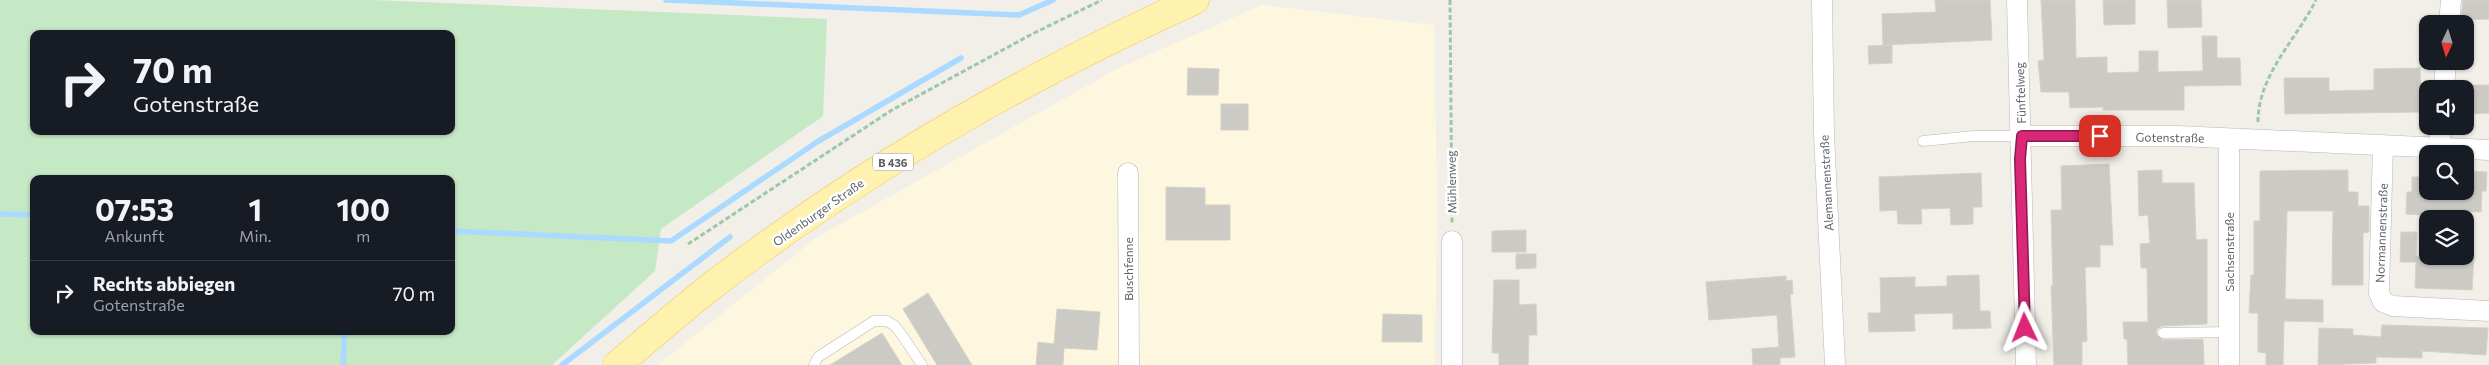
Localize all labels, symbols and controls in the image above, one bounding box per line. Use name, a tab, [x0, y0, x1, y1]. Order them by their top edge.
north arrow	[2419, 15, 2474, 70]
map controls	[2419, 15, 2474, 265]
text: 70 m	[133, 47, 213, 90]
icon: right	[50, 50, 115, 115]
street label: Fünftelweg	[2012, 62, 2028, 124]
button: sound	[2419, 80, 2474, 135]
text: Gotenstraße	[133, 90, 259, 117]
pin	[2079, 115, 2121, 157]
icon: arrive	[2086, 122, 2114, 150]
street label: Gotenstraße	[2135, 129, 2205, 145]
street label: Alemannenstraße	[1816, 135, 1836, 231]
button: search	[2419, 145, 2474, 200]
street label: Mühlenweg	[1443, 150, 1459, 214]
road number: B 436	[873, 154, 913, 170]
street label: Oldenburger Straße	[770, 175, 866, 249]
street label: Normannenstraße	[2372, 183, 2390, 283]
text: 07:53	[95, 190, 174, 227]
text: 1	[248, 190, 262, 227]
text: 100	[336, 190, 390, 227]
button: layers	[2419, 210, 2474, 265]
street label: Sachsenstraße	[2222, 212, 2236, 292]
text: Ankunft	[105, 226, 164, 245]
text: Min.	[239, 226, 271, 245]
text: m	[356, 226, 370, 245]
street label: Buschfenne	[1121, 237, 1135, 301]
text: Rechts abbiegen	[93, 272, 235, 295]
icon: right	[50, 279, 78, 307]
text: 70 m	[392, 282, 435, 305]
text: Gotenstraße	[93, 295, 185, 314]
position arrow	[1998, 301, 2050, 353]

